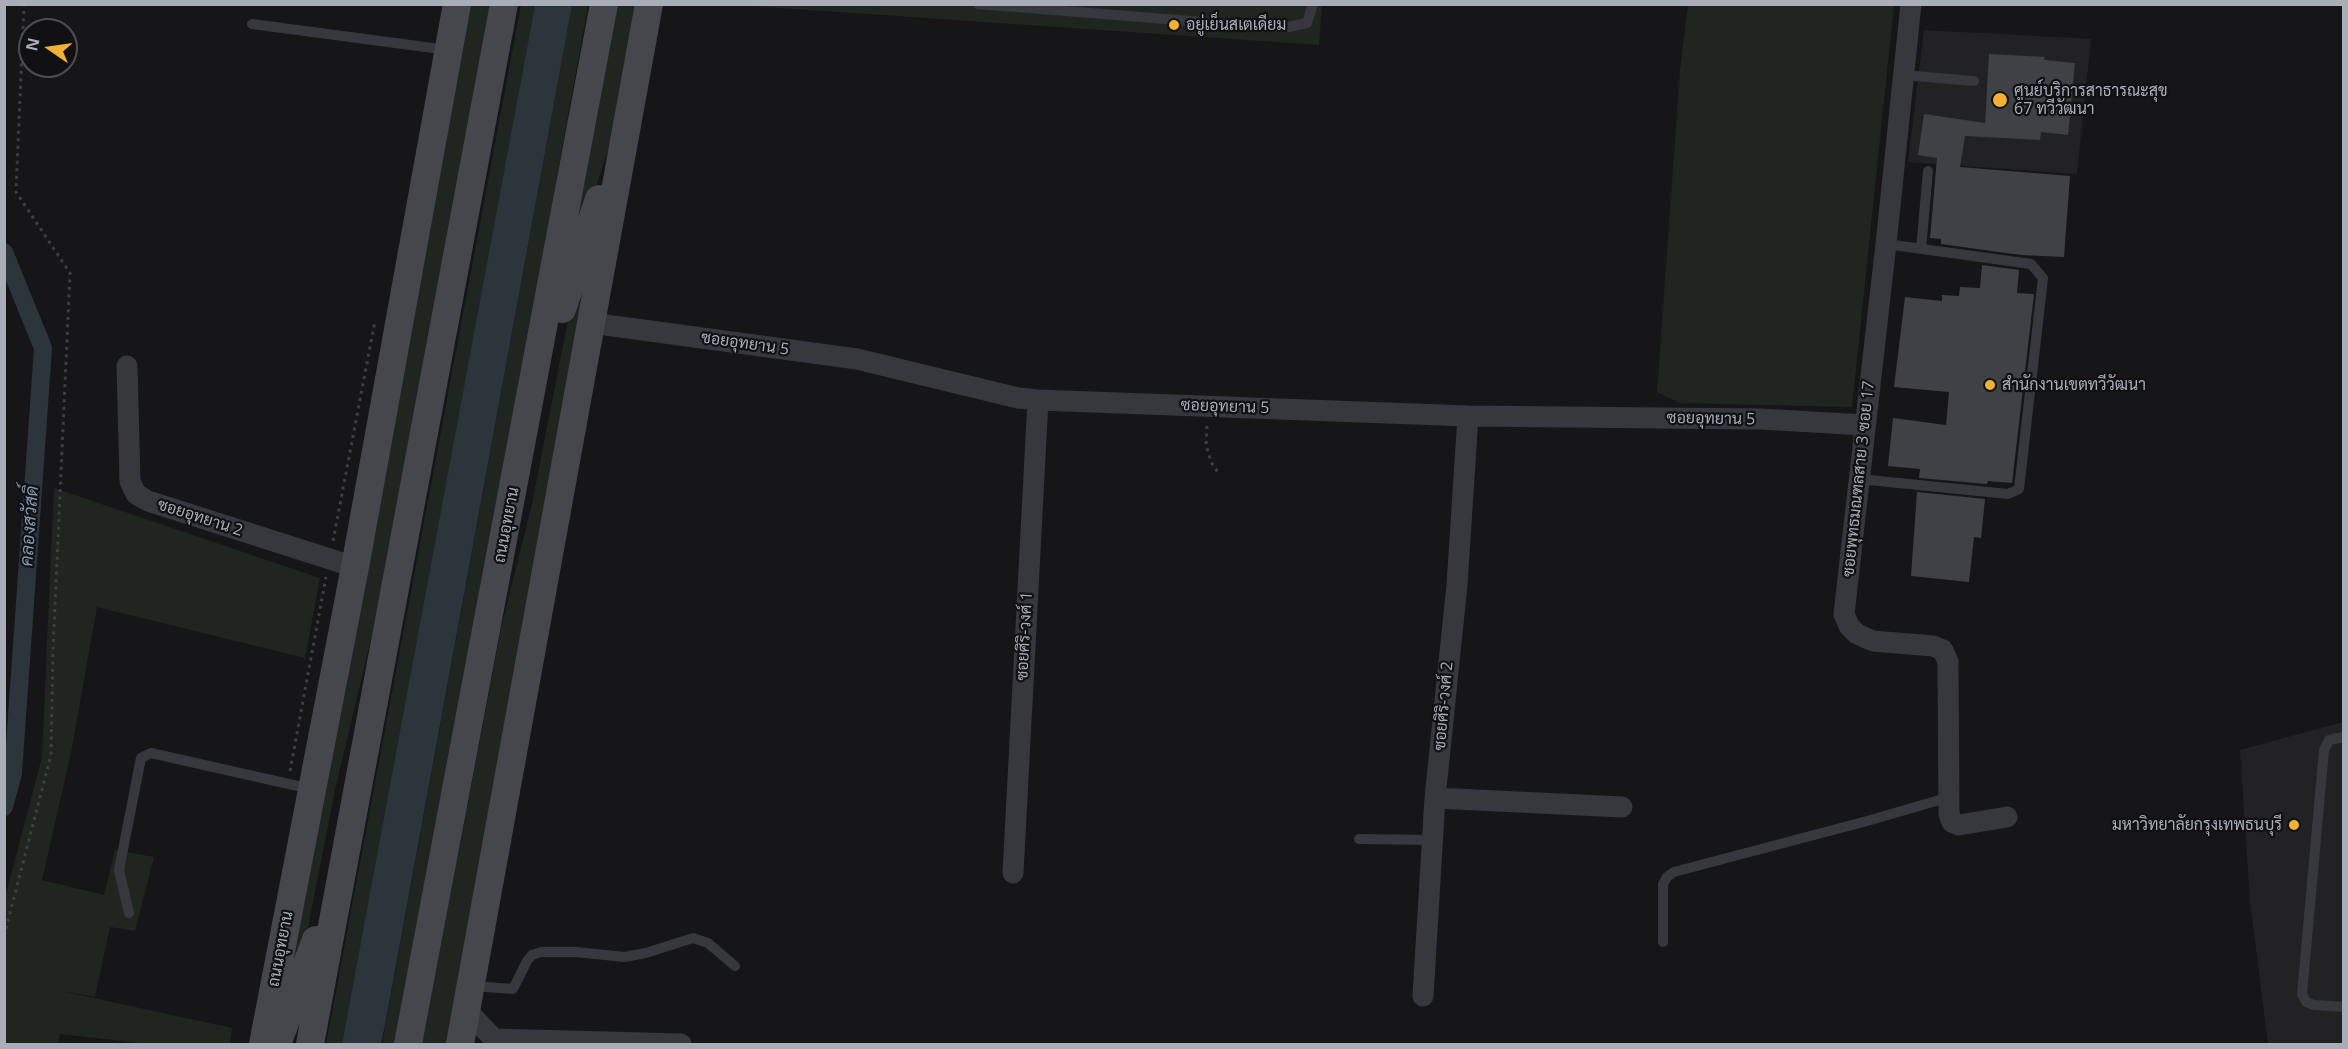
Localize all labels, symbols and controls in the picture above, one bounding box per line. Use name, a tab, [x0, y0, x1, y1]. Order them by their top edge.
place label: อยู่เย็นสเตเดียม	[1186, 15, 1286, 35]
north arrow	[18, 18, 78, 78]
marker: อยู่เย็นสเตเดียม	[1167, 18, 1181, 32]
text: N	[20, 36, 45, 53]
place label: ศูนย์บริการสาธารณะสุข 67 ทวีวัฒนา	[2014, 81, 2168, 119]
marker: ศูนย์บริการสาธารณะสุข 67 ทวีวัฒนา	[1991, 91, 2009, 109]
street label: ซอยอุทยาน 5	[700, 328, 790, 360]
place label: สำนักงานเขตทวีวัฒนา	[2002, 375, 2146, 395]
marker: สำนักงานเขตทวีวัฒนา	[1983, 378, 1997, 392]
street label: ซอยพุทธมณฑลสาย 3 ซอย 17	[1839, 380, 1879, 578]
street label: ซอยอุทยาน 5	[1180, 396, 1270, 418]
street label: ซอยอุทยาน 5	[1666, 409, 1756, 429]
water label: คลองสวัสดิ์	[16, 485, 44, 567]
street label: ถนนอุทยาน	[490, 486, 524, 564]
street label: ซอยอุทยาน 2	[155, 495, 245, 541]
street label: ซอยศิริ-วงศ์ 1	[1013, 591, 1037, 681]
street label: ซอยศิริ-วงศ์ 2	[1431, 661, 1457, 751]
place label: มหาวิทยาลัยกรุงเทพธนบุรี	[2112, 815, 2282, 835]
marker: มหาวิทยาลัยกรุงเทพธนบุรี	[2287, 818, 2301, 832]
street label: ถนนอุทยาน	[264, 910, 298, 988]

